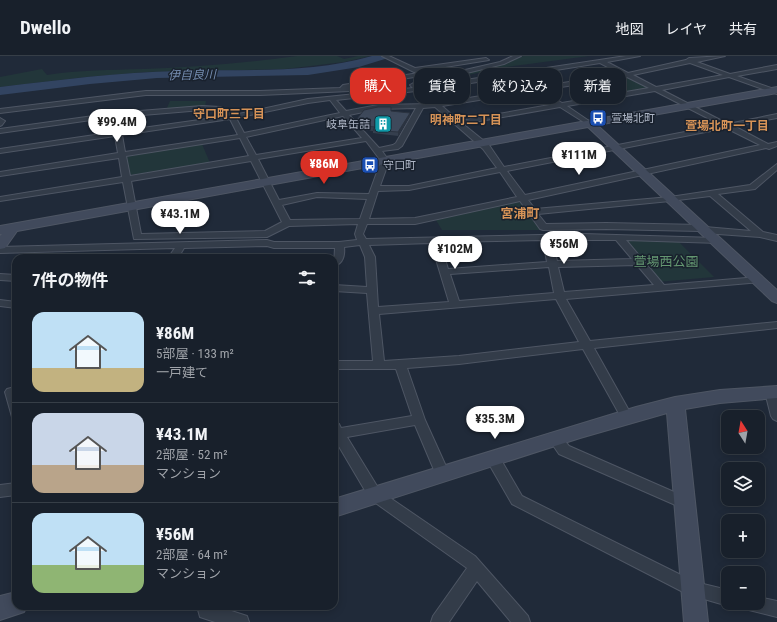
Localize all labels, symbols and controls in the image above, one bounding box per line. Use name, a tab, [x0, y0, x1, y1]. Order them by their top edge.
text: Dwello	[20, 16, 71, 39]
text: 地図	[615, 21, 643, 37]
text: レイヤ	[665, 21, 707, 37]
text: 共有	[729, 21, 757, 37]
water label: 伊自良川	[168, 68, 218, 82]
chip: 購入	[350, 68, 406, 104]
chip: 賃貸	[414, 68, 470, 104]
chip: 絞り込み	[478, 68, 562, 104]
chip: 新着	[570, 68, 626, 104]
district label: 守口町三丁目	[193, 107, 265, 121]
bus stop icon: 萱場北町	[588, 108, 608, 128]
pin: ¥99.4M	[84, 109, 150, 143]
place label: 萱場北町	[611, 112, 655, 125]
district label: 明神町二丁目	[430, 113, 502, 127]
text: ¥99.4M	[97, 114, 137, 129]
building icon: 岐阜缶詰	[373, 114, 393, 134]
place label: 岐阜缶詰	[326, 118, 370, 131]
district label: 萱場北町一丁目	[685, 119, 769, 133]
pin: ¥111M	[551, 142, 607, 176]
text: ¥111M	[561, 147, 597, 162]
pin: ¥86M	[300, 151, 348, 185]
bus stop icon: 守口町	[360, 155, 380, 175]
text: ¥86M	[309, 156, 339, 171]
place label: 守口町	[383, 159, 416, 172]
pin: ¥43.1M	[147, 201, 213, 235]
text: ¥43.1M	[160, 206, 200, 221]
district label: 宮浦町	[500, 206, 540, 221]
pin: ¥56M	[540, 231, 588, 265]
pin: ¥102M	[427, 236, 483, 270]
text: ¥56M	[549, 236, 579, 251]
text: ¥102M	[437, 241, 473, 256]
park label: 萱場西公園	[633, 254, 699, 269]
icon: filters	[296, 267, 318, 289]
text: 7件の物件	[32, 270, 109, 290]
text: ¥86M	[156, 323, 194, 343]
icon: home	[64, 328, 112, 376]
text: 5部屋 · 133 m²	[156, 346, 234, 361]
text: 一戸建て	[156, 365, 208, 380]
pin: ¥35.3M	[462, 406, 528, 440]
north arrow	[721, 410, 765, 454]
map controls	[721, 410, 765, 610]
text: ¥35.3M	[475, 411, 515, 426]
text: ¥43.1M	[156, 424, 208, 444]
icon: home	[64, 429, 112, 477]
text: 2部屋 · 52 m²	[156, 447, 227, 462]
button: layers	[721, 462, 765, 506]
text: マンション	[156, 466, 221, 481]
button: +	[721, 514, 765, 558]
text: ¥56M	[156, 524, 194, 544]
icon: home	[64, 529, 112, 577]
text: 2部屋 · 64 m²	[156, 547, 227, 562]
text: マンション	[156, 566, 221, 581]
button: −	[721, 566, 765, 610]

